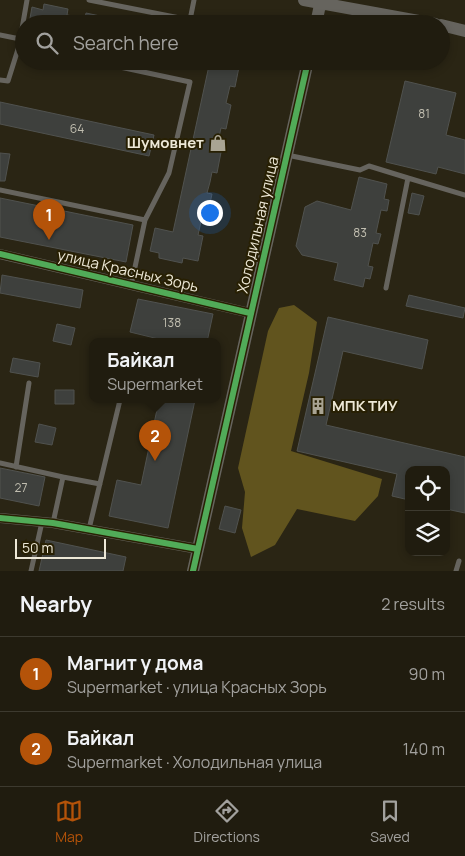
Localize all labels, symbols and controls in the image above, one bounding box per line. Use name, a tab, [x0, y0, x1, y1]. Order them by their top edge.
search box	[15, 15, 450, 70]
icon: search	[33, 29, 61, 57]
text: Search here	[73, 30, 179, 56]
house number: 81	[418, 105, 430, 122]
house number: 64	[70, 120, 84, 137]
place label: Шумовнет	[127, 132, 204, 153]
shop icon: Шумовнет	[208, 133, 228, 153]
street label: Холодильная улица	[232, 154, 283, 295]
pin: 1	[33, 199, 65, 240]
your location	[197, 200, 223, 226]
house number: 83	[353, 224, 367, 241]
street label: улица Красных Зорь	[55, 244, 201, 297]
house number: 138	[163, 314, 181, 331]
popup	[89, 338, 221, 403]
text: Байкал	[107, 347, 174, 373]
text: Supermarket	[107, 373, 203, 395]
place label: МПК ТИУ	[332, 395, 398, 416]
building icon: МПК ТИУ	[308, 396, 328, 416]
pin: 2	[139, 420, 171, 461]
map controls	[405, 466, 450, 556]
button: locate	[405, 466, 450, 511]
house number: 27	[15, 479, 27, 496]
button: layers	[405, 511, 450, 556]
scale bar	[15, 536, 106, 559]
text: 50 m	[22, 538, 53, 557]
text: Nearby	[20, 590, 92, 618]
text: 2 results	[381, 593, 445, 615]
text: Магнит у дома	[67, 650, 204, 676]
text: 1	[32, 663, 40, 685]
text: 90 m	[409, 663, 445, 685]
text: Supermarket · улица Красных Зорь	[67, 676, 327, 698]
text: Байкал	[67, 725, 134, 751]
text: 2	[31, 738, 41, 760]
text: 140 m	[403, 738, 445, 760]
text: Supermarket · Холодильная улица	[67, 751, 322, 773]
tab: Map	[55, 797, 83, 846]
tab: Directions	[194, 797, 260, 846]
tab: Saved	[370, 797, 410, 846]

